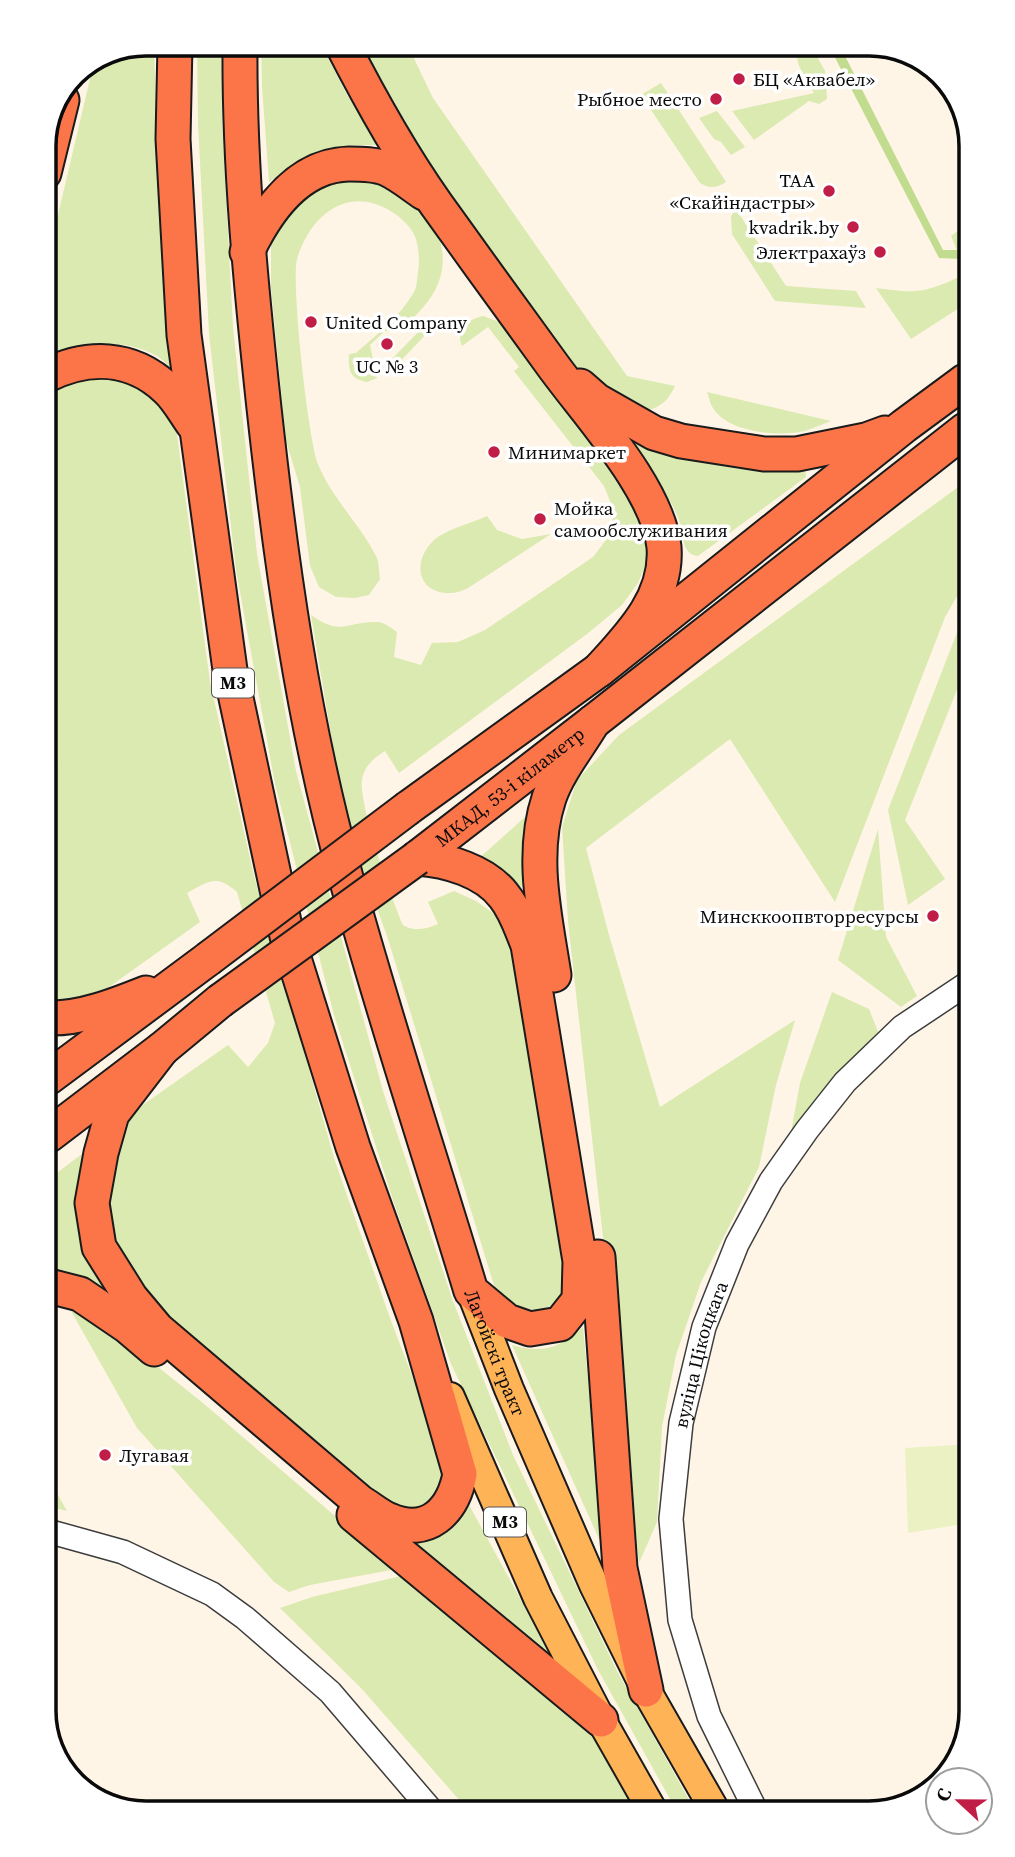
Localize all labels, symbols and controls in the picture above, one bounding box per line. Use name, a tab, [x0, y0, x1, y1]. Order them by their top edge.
place label: БЦ «Аквабел»	[753, 66, 875, 92]
marker: БЦ «Аквабел»	[731, 71, 747, 87]
place label: Рыбное место	[577, 86, 702, 112]
marker: Рыбное место	[708, 91, 724, 107]
place label: ТАА «Скайіндастры»	[670, 167, 815, 215]
marker: ТАА «Скайіндастры»	[821, 183, 837, 199]
place label: kvadrik.by	[749, 214, 839, 240]
marker: kvadrik.by	[845, 219, 861, 235]
place label: Электрахаўз	[756, 239, 866, 265]
marker: Электрахаўз	[872, 244, 888, 260]
place label: United Company	[325, 309, 467, 335]
marker: United Company	[303, 314, 319, 330]
marker: UC № 3	[379, 336, 395, 352]
place label: UC № 3	[356, 353, 418, 379]
place label: Минимаркет	[508, 439, 626, 465]
marker: Минимаркет	[486, 444, 502, 460]
place label: Мойка самообслуживания	[554, 495, 728, 543]
marker: Мойка самообслуживания	[532, 511, 548, 527]
road number: М3	[212, 668, 254, 698]
street label: МКАД, 53-і кіламетр	[430, 721, 590, 852]
place label: Минсккоопвторресурсы	[700, 903, 919, 929]
marker: Минсккоопвторресурсы	[925, 908, 941, 924]
street label: вуліца Цікоцкага	[667, 1277, 734, 1431]
street label: Лагойскі тракт	[458, 1285, 532, 1420]
place label: Лугавая	[119, 1442, 189, 1468]
marker: Лугавая	[97, 1447, 113, 1463]
road number: М3	[484, 1507, 526, 1536]
north arrow	[924, 1766, 994, 1836]
text: С	[929, 1784, 958, 1805]

